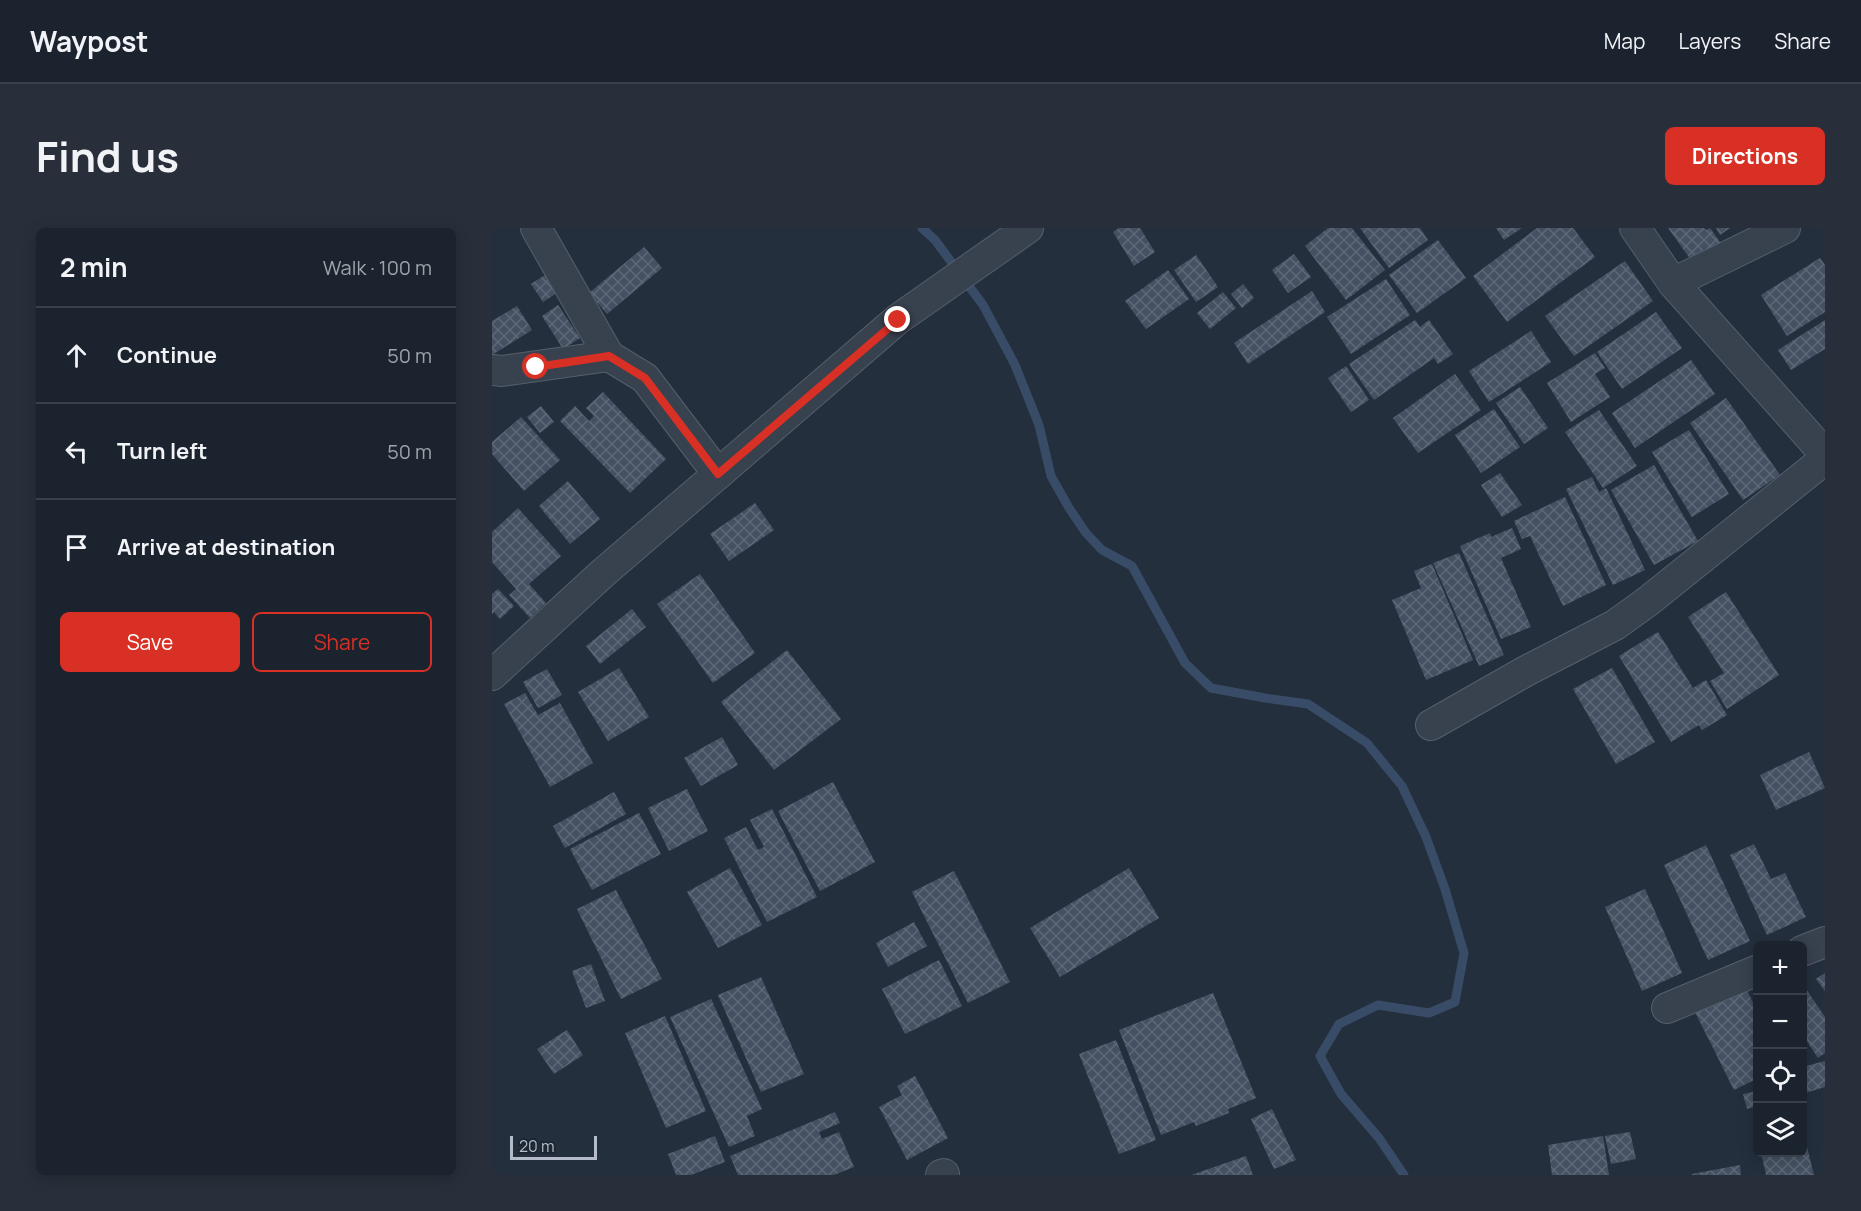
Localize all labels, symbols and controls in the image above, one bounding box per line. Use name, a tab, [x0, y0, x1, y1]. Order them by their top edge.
text: Waypost	[30, 22, 149, 60]
text: Map	[1604, 27, 1645, 55]
text: Layers	[1678, 27, 1741, 55]
text: Share	[1774, 27, 1831, 55]
text: Find us	[36, 127, 179, 185]
button: Directions	[1665, 127, 1825, 185]
text: 2 min	[60, 249, 128, 285]
text: Walk · 100 m	[323, 254, 432, 281]
route end	[884, 306, 910, 332]
icon: ahead	[60, 339, 93, 372]
text: Continue	[117, 340, 217, 370]
text: 50 m	[387, 342, 432, 369]
route start	[522, 353, 548, 379]
icon: left	[60, 435, 93, 468]
text: Turn left	[117, 436, 207, 466]
text: 50 m	[387, 438, 432, 465]
icon: arrive	[60, 531, 93, 564]
text: Arrive at destination	[117, 532, 335, 562]
button: Save	[60, 612, 240, 672]
button: Share	[252, 612, 432, 672]
map controls	[1753, 941, 1807, 1157]
button: +	[1753, 941, 1807, 995]
button: −	[1753, 995, 1807, 1049]
button: locate	[1753, 1049, 1807, 1103]
button: layers	[1753, 1103, 1807, 1157]
scale bar	[510, 1133, 597, 1160]
text: 20 m	[519, 1135, 555, 1157]

